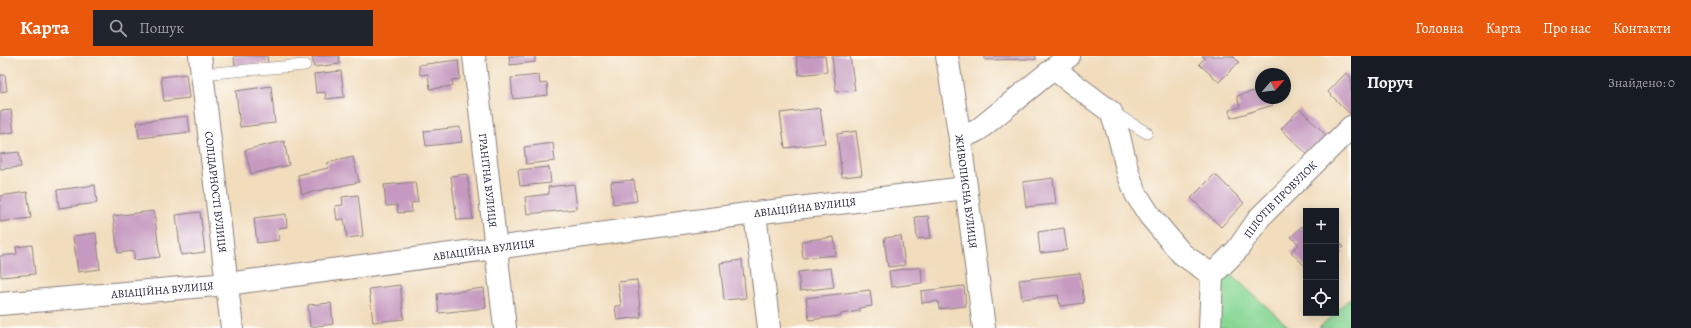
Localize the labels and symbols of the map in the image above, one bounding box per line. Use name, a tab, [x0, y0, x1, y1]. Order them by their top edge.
north arrow	[1255, 68, 1291, 104]
street label: СОЛІДАРНОСТІ ВУЛИЦЯ	[201, 130, 231, 254]
street label: ГРАНІТНА ВУЛИЦЯ	[475, 132, 501, 229]
street label: ЖИВОПИСНА ВУЛИЦЯ	[952, 134, 981, 250]
street label: ПІЛОТІВ ПРОВУЛОК	[1240, 158, 1320, 241]
street label: АВІАЦІЙНА ВУЛИЦЯ	[752, 194, 857, 221]
street label: АВІАЦІЙНА ВУЛИЦЯ	[431, 235, 536, 264]
street label: АВІАЦІЙНА ВУЛИЦЯ	[110, 278, 214, 302]

